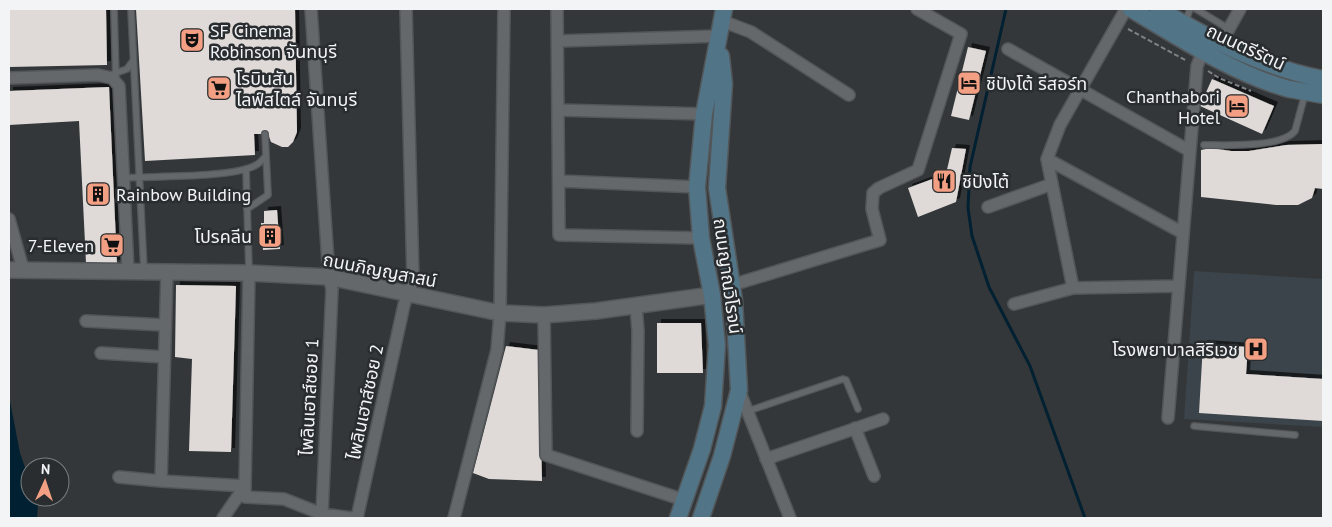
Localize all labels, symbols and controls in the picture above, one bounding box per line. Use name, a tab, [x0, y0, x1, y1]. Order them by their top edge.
place label: SF Cinema Robinson จันทบุรี	[210, 19, 337, 63]
street label: ถนนตรีรัตน์	[1203, 19, 1289, 75]
theatre icon: SF Cinema Robinson จันทบุรี	[179, 27, 205, 53]
place label: โรบินสัน ไลฟ์สไตล์ จันทบุรี	[235, 67, 357, 111]
hotel icon: ชิปังโต้ รีสอร์ท	[956, 70, 982, 96]
place label: ชิปังโต้ รีสอร์ท	[986, 72, 1087, 95]
supermarket icon: โรบินสัน ไลฟ์สไตล์ จันทบุรี	[206, 75, 232, 101]
place label: Chanthabori Hotel	[1126, 85, 1221, 129]
hotel icon: Chanthabori Hotel	[1224, 93, 1250, 119]
restaurant icon: ชิปังโต้	[931, 168, 957, 194]
place label: ชิปังโต้	[962, 170, 1009, 193]
building icon: Rainbow Building	[85, 181, 111, 207]
place label: Rainbow Building	[116, 183, 251, 206]
street label: ถนนญาณวิโรจน์	[709, 217, 747, 335]
building icon: โปรคลีน	[257, 223, 283, 249]
place label: โปรคลีน	[195, 225, 252, 248]
supermarket icon: 7-Eleven	[99, 232, 125, 258]
place label: 7-Eleven	[28, 234, 94, 257]
street label: ถนนภิญญสาสน์	[321, 248, 439, 292]
hospital icon: โรงพยาบาลสิริเวช	[1243, 336, 1269, 362]
street label: ไพลินเฮาส์ซอย 1	[294, 338, 324, 457]
place label: โรงพยาบาลสิริเวช	[1112, 338, 1238, 361]
street label: ไพลินเฮาส์ซอย 2	[341, 342, 388, 463]
north arrow	[20, 457, 70, 507]
text: N	[41, 460, 51, 478]

